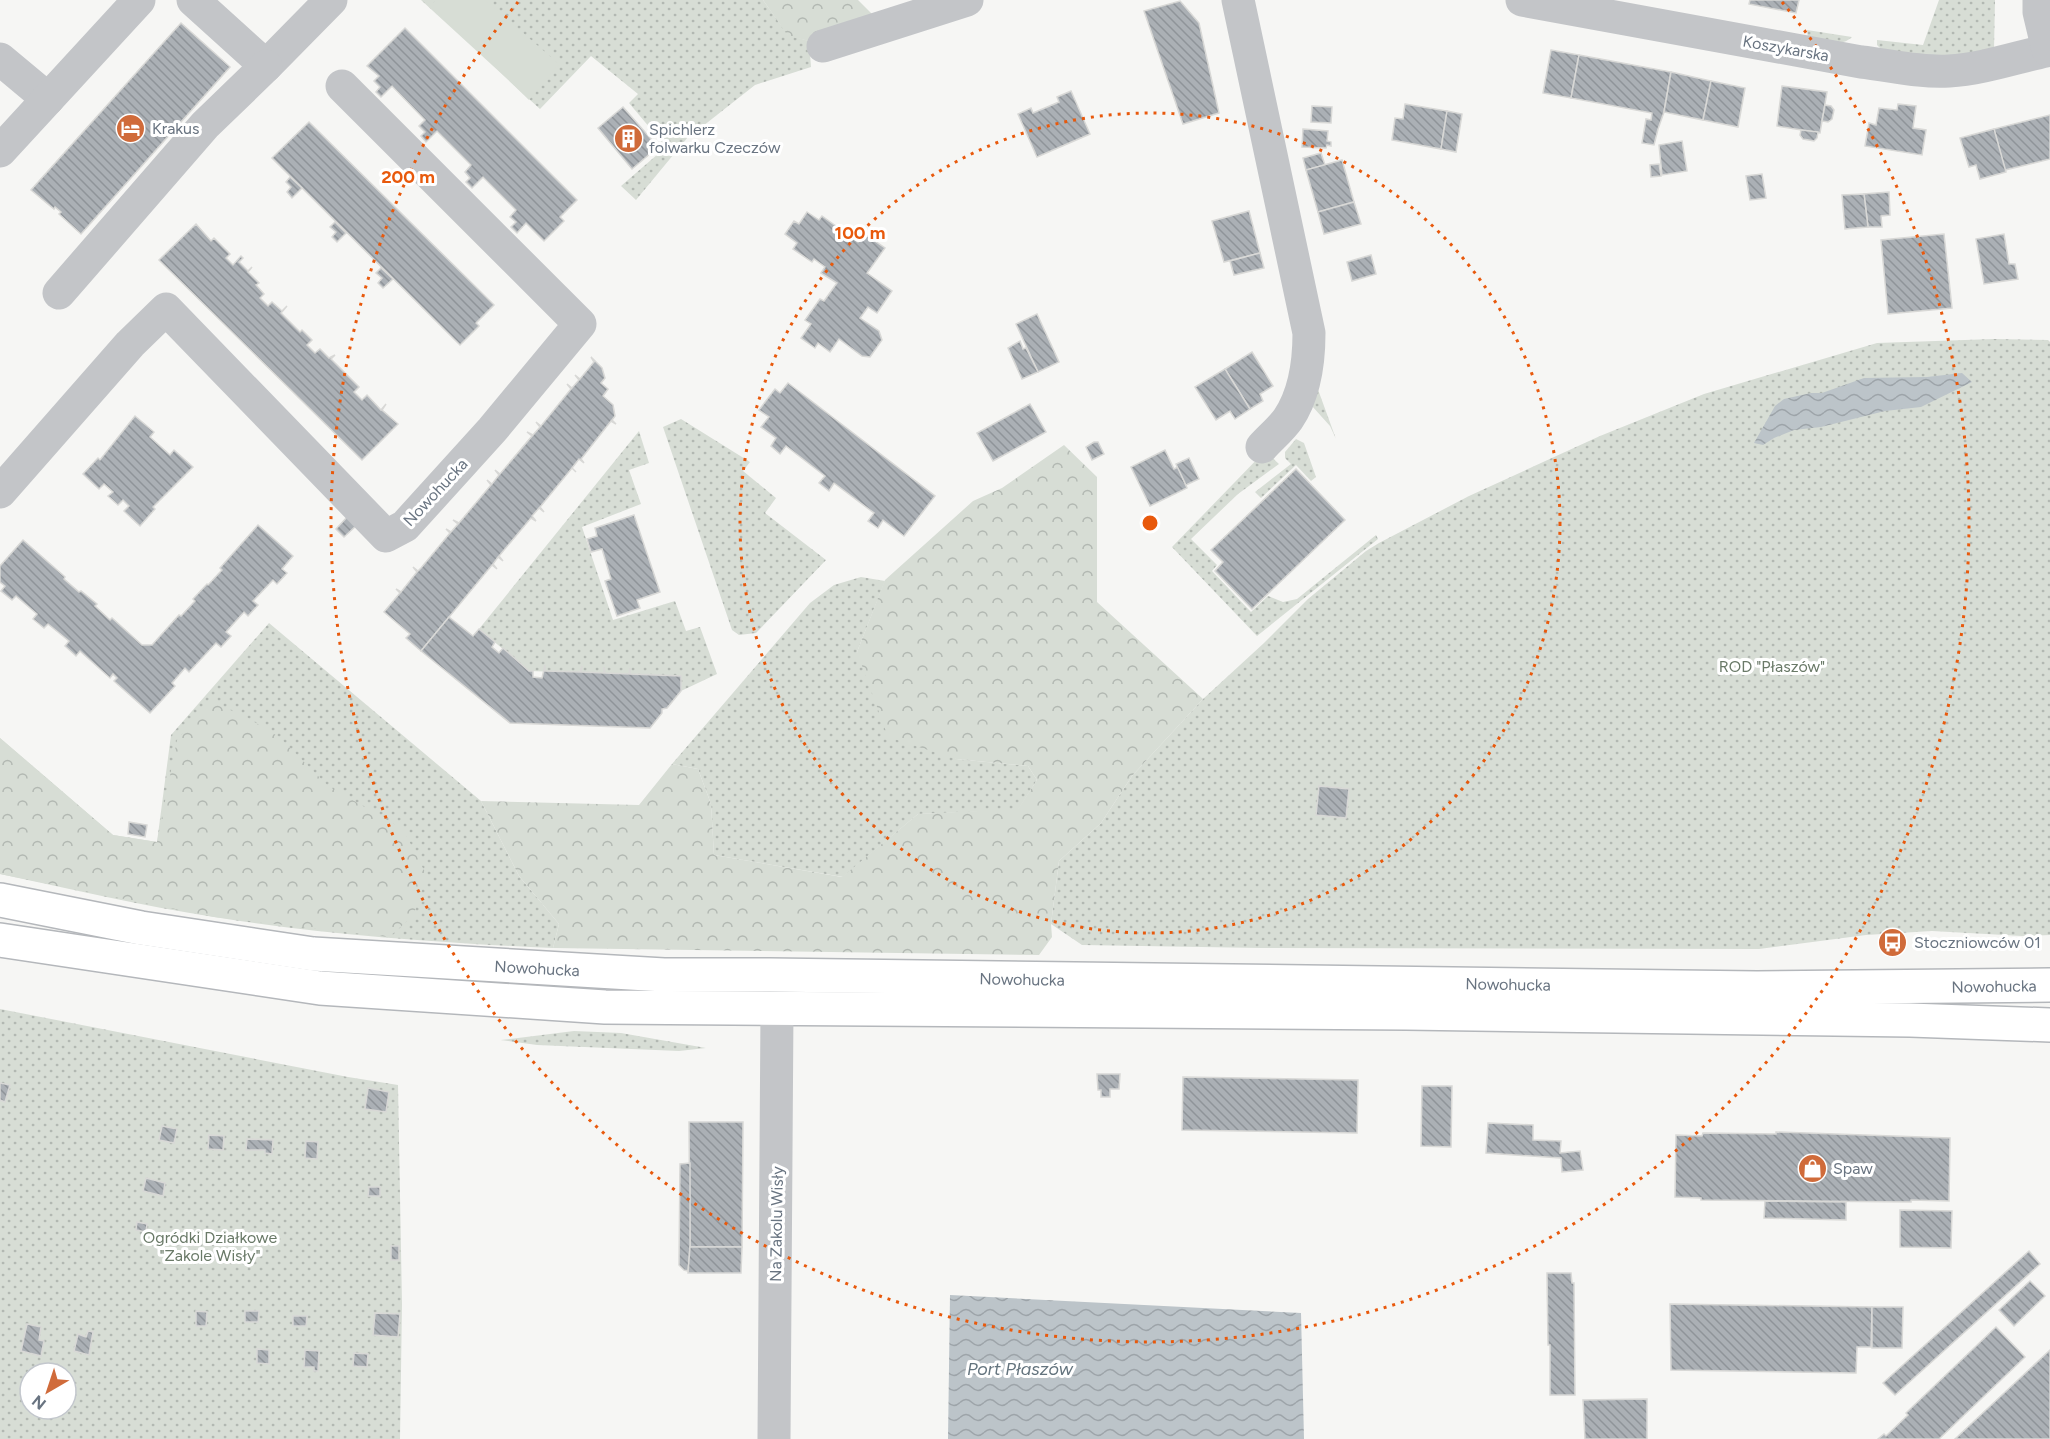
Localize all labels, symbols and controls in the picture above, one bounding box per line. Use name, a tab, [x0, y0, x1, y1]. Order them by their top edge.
street label: Koszykarska	[1741, 32, 1830, 65]
hotel icon: Krakus	[115, 112, 147, 144]
place label: Krakus	[152, 119, 199, 138]
place label: Spichlerz folwarku Czeczów	[649, 120, 781, 157]
building icon: Spichlerz folwarku Czeczów	[612, 122, 644, 154]
text: 200 m	[381, 166, 435, 188]
text: 100 m	[835, 222, 885, 244]
street label: Nowohucka	[399, 455, 471, 530]
centre of rings	[1140, 513, 1160, 533]
park label: ROD "Płaszów"	[1719, 657, 1825, 676]
bus stop icon: Stoczniowców 01	[1877, 926, 1909, 958]
place label: Stoczniowców 01	[1914, 933, 2041, 952]
street label: Nowohucka	[494, 957, 580, 980]
street label: Nowohucka	[979, 969, 1065, 990]
street label: Nowohucka	[1465, 974, 1551, 995]
street label: Nowohucka	[1951, 976, 2037, 997]
shop icon: Spaw	[1796, 1152, 1828, 1184]
place label: Spaw	[1833, 1159, 1873, 1178]
street label: Na Zakolu Wisły	[766, 1165, 787, 1282]
park label: Ogródki Działkowe "Zakole Wisły"	[143, 1228, 277, 1265]
water label: Port Płaszów	[967, 1358, 1074, 1380]
north arrow	[18, 1361, 78, 1421]
text: N	[28, 1391, 50, 1414]

